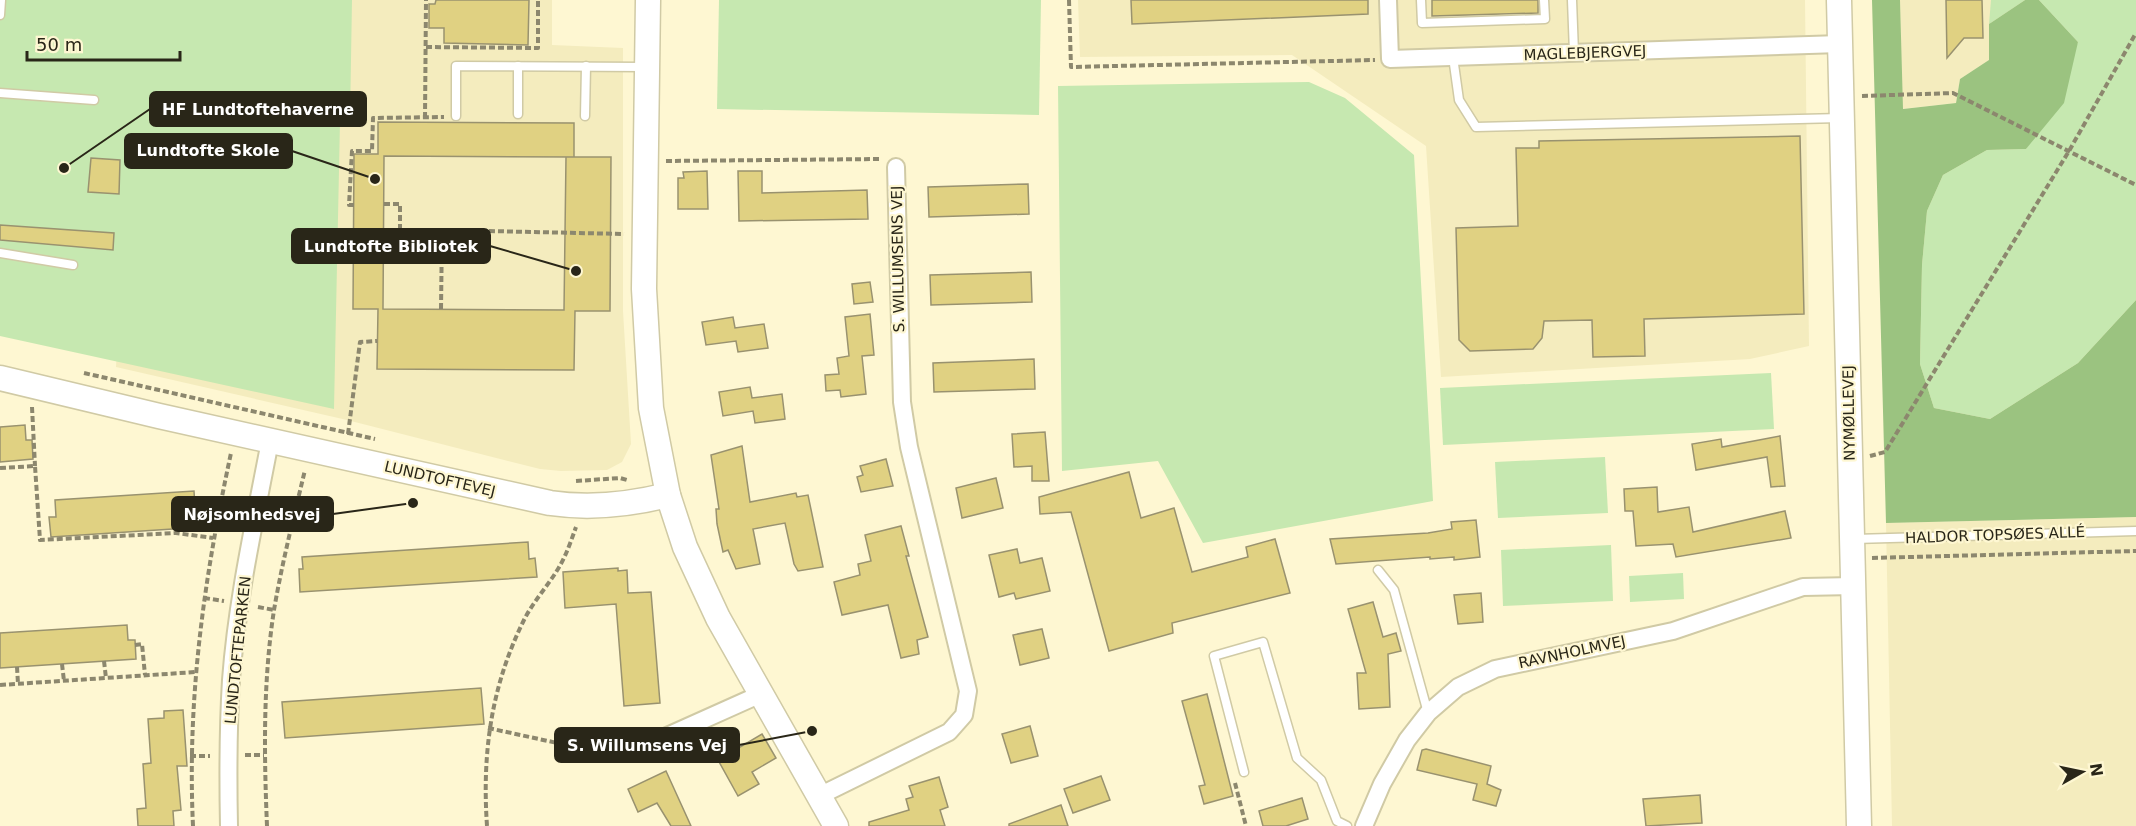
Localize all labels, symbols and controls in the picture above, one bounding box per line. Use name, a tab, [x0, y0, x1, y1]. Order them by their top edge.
scale bar	[27, 24, 180, 62]
text: 50 m	[36, 34, 82, 55]
street label: MAGLEBJERGVEJ	[1523, 42, 1647, 64]
callout: HF Lundtoftehaverne	[150, 92, 366, 126]
text: HF Lundtoftehaverne	[162, 100, 354, 119]
callout: Lundtofte Skole	[125, 134, 292, 168]
text: Lundtofte Skole	[136, 141, 280, 160]
street label: S. WILLUMSENS VEJ	[888, 185, 908, 333]
callout: Lundtofte Bibliotek	[292, 229, 490, 263]
text: Lundtofte Bibliotek	[304, 237, 479, 256]
street label: NYMØLLEVEJ	[1839, 365, 1859, 461]
street label: LUNDTOFTEVEJ	[383, 457, 497, 501]
callout: Nøjsomhedsvej	[172, 497, 333, 531]
text: Nøjsomhedsvej	[183, 505, 321, 524]
street label: HALDOR TOPSØES ALLÉ	[1905, 522, 2085, 547]
street label: LUNDTOFTEPARKEN	[221, 575, 255, 725]
street label: RAVNHOLMVEJ	[1517, 632, 1627, 672]
callout: S. Willumsens Vej	[555, 728, 739, 762]
text: S. Willumsens Vej	[567, 736, 727, 755]
north arrow	[2052, 742, 2112, 802]
text: N	[2086, 762, 2107, 778]

